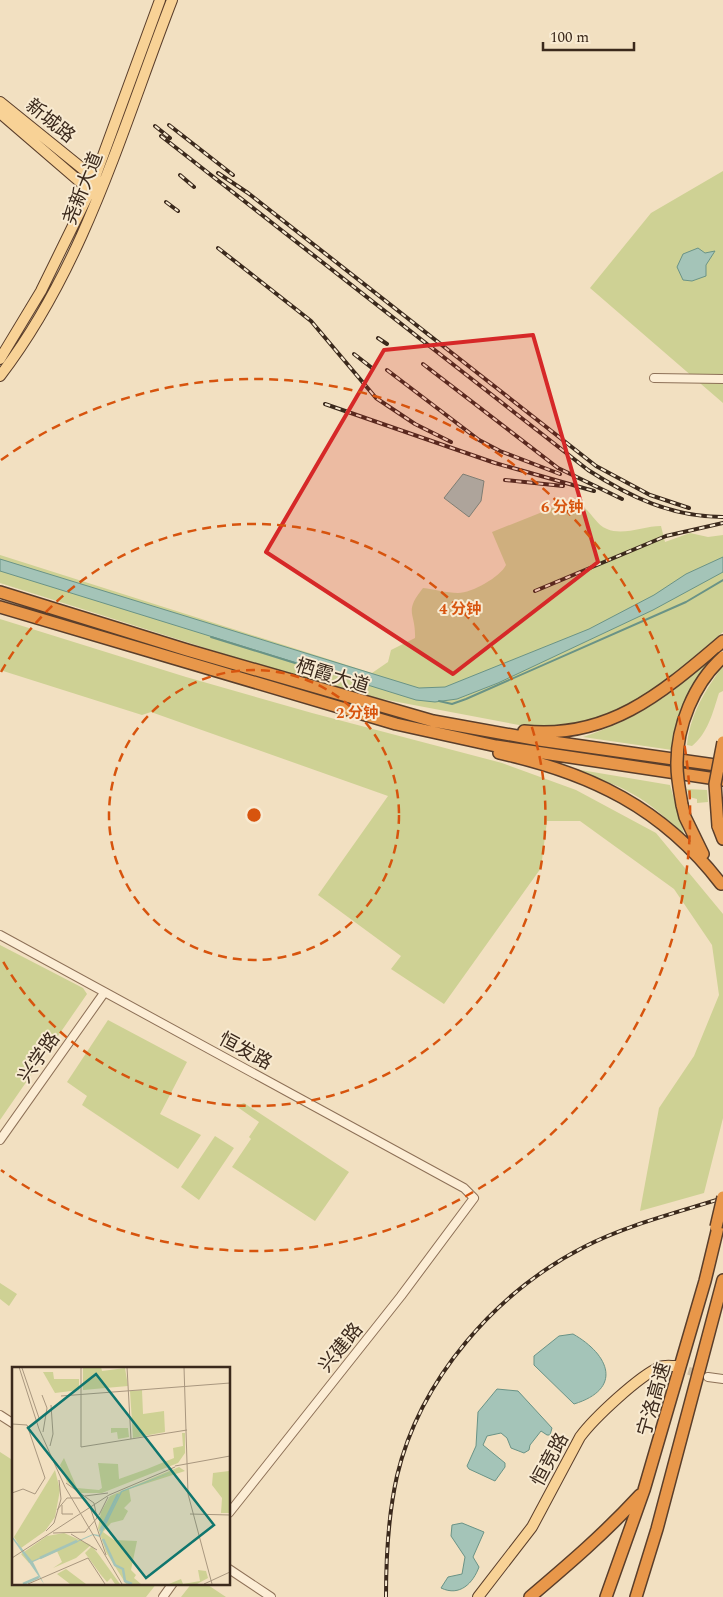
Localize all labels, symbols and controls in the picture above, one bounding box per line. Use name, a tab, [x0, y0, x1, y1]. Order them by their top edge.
scale bar	[543, 20, 634, 52]
text: 100 m	[550, 26, 589, 49]
street label: 新城路	[19, 92, 81, 150]
street label: 尧新大道	[56, 148, 111, 229]
text: 6 分钟	[541, 496, 583, 519]
text: 4 分钟	[439, 598, 481, 621]
street label: 栖霞大道	[292, 651, 373, 701]
text: 2 分钟	[336, 702, 378, 725]
centre of rings	[245, 806, 263, 824]
street label: 恒发路	[213, 1025, 277, 1078]
street label: 兴学路	[11, 1026, 67, 1090]
street label: 兴建路	[312, 1317, 370, 1379]
street label: 宁洛高速	[630, 1359, 679, 1440]
inset map	[12, 1367, 230, 1584]
street label: 恒竞路	[524, 1428, 577, 1492]

